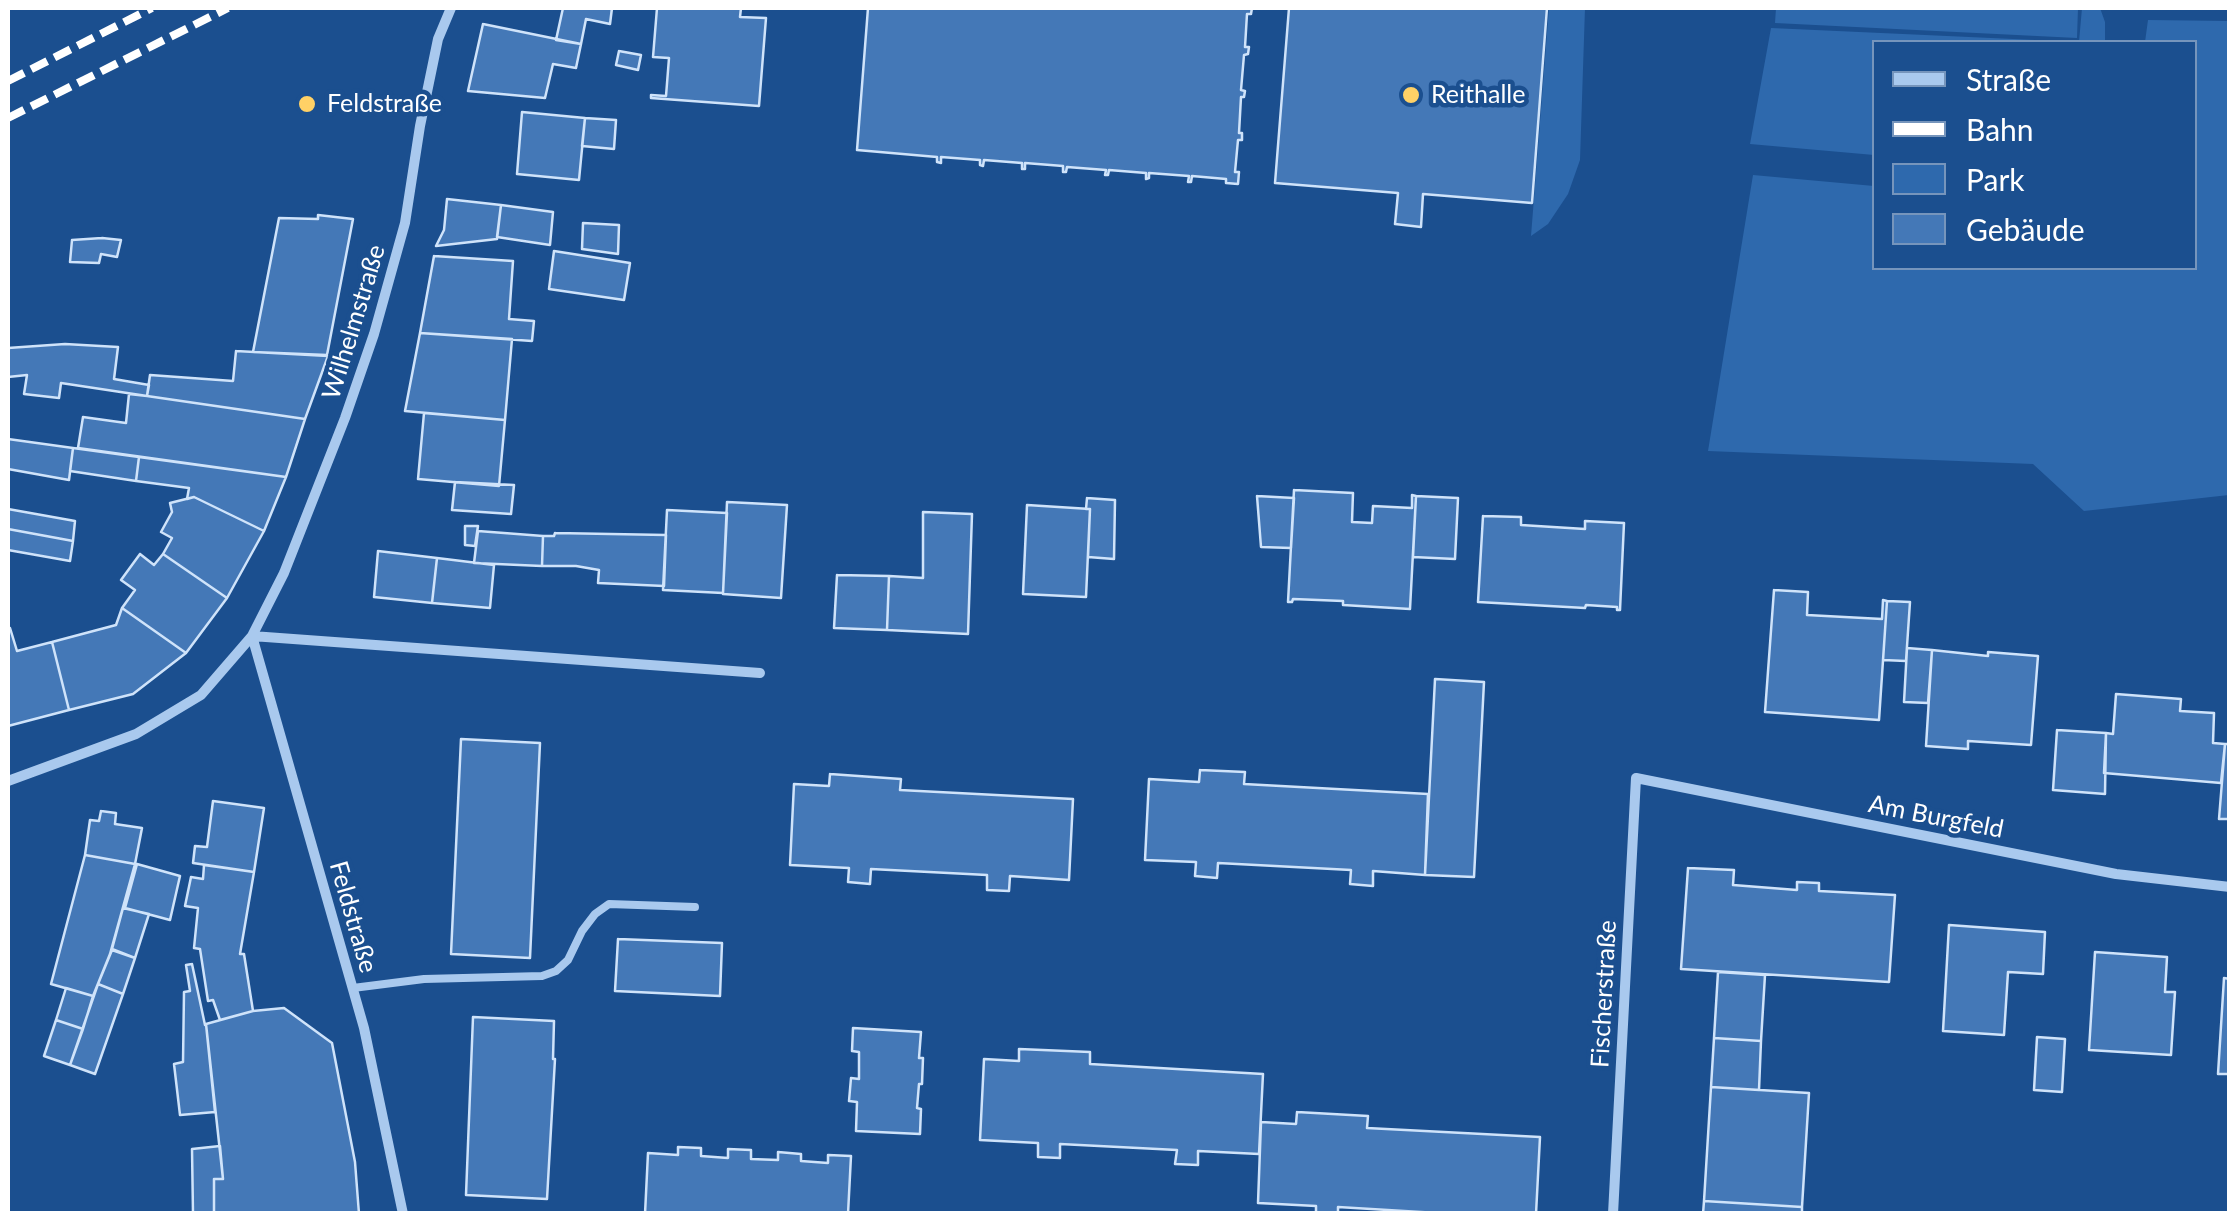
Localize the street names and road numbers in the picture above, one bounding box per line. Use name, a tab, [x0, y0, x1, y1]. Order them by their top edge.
street label: Wilhelmstraße	[316, 241, 392, 403]
street label: Am Burgfeld	[1866, 789, 2006, 845]
street label: Feldstraße	[323, 858, 383, 976]
street label: Fischerstraße	[1585, 919, 1623, 1069]

